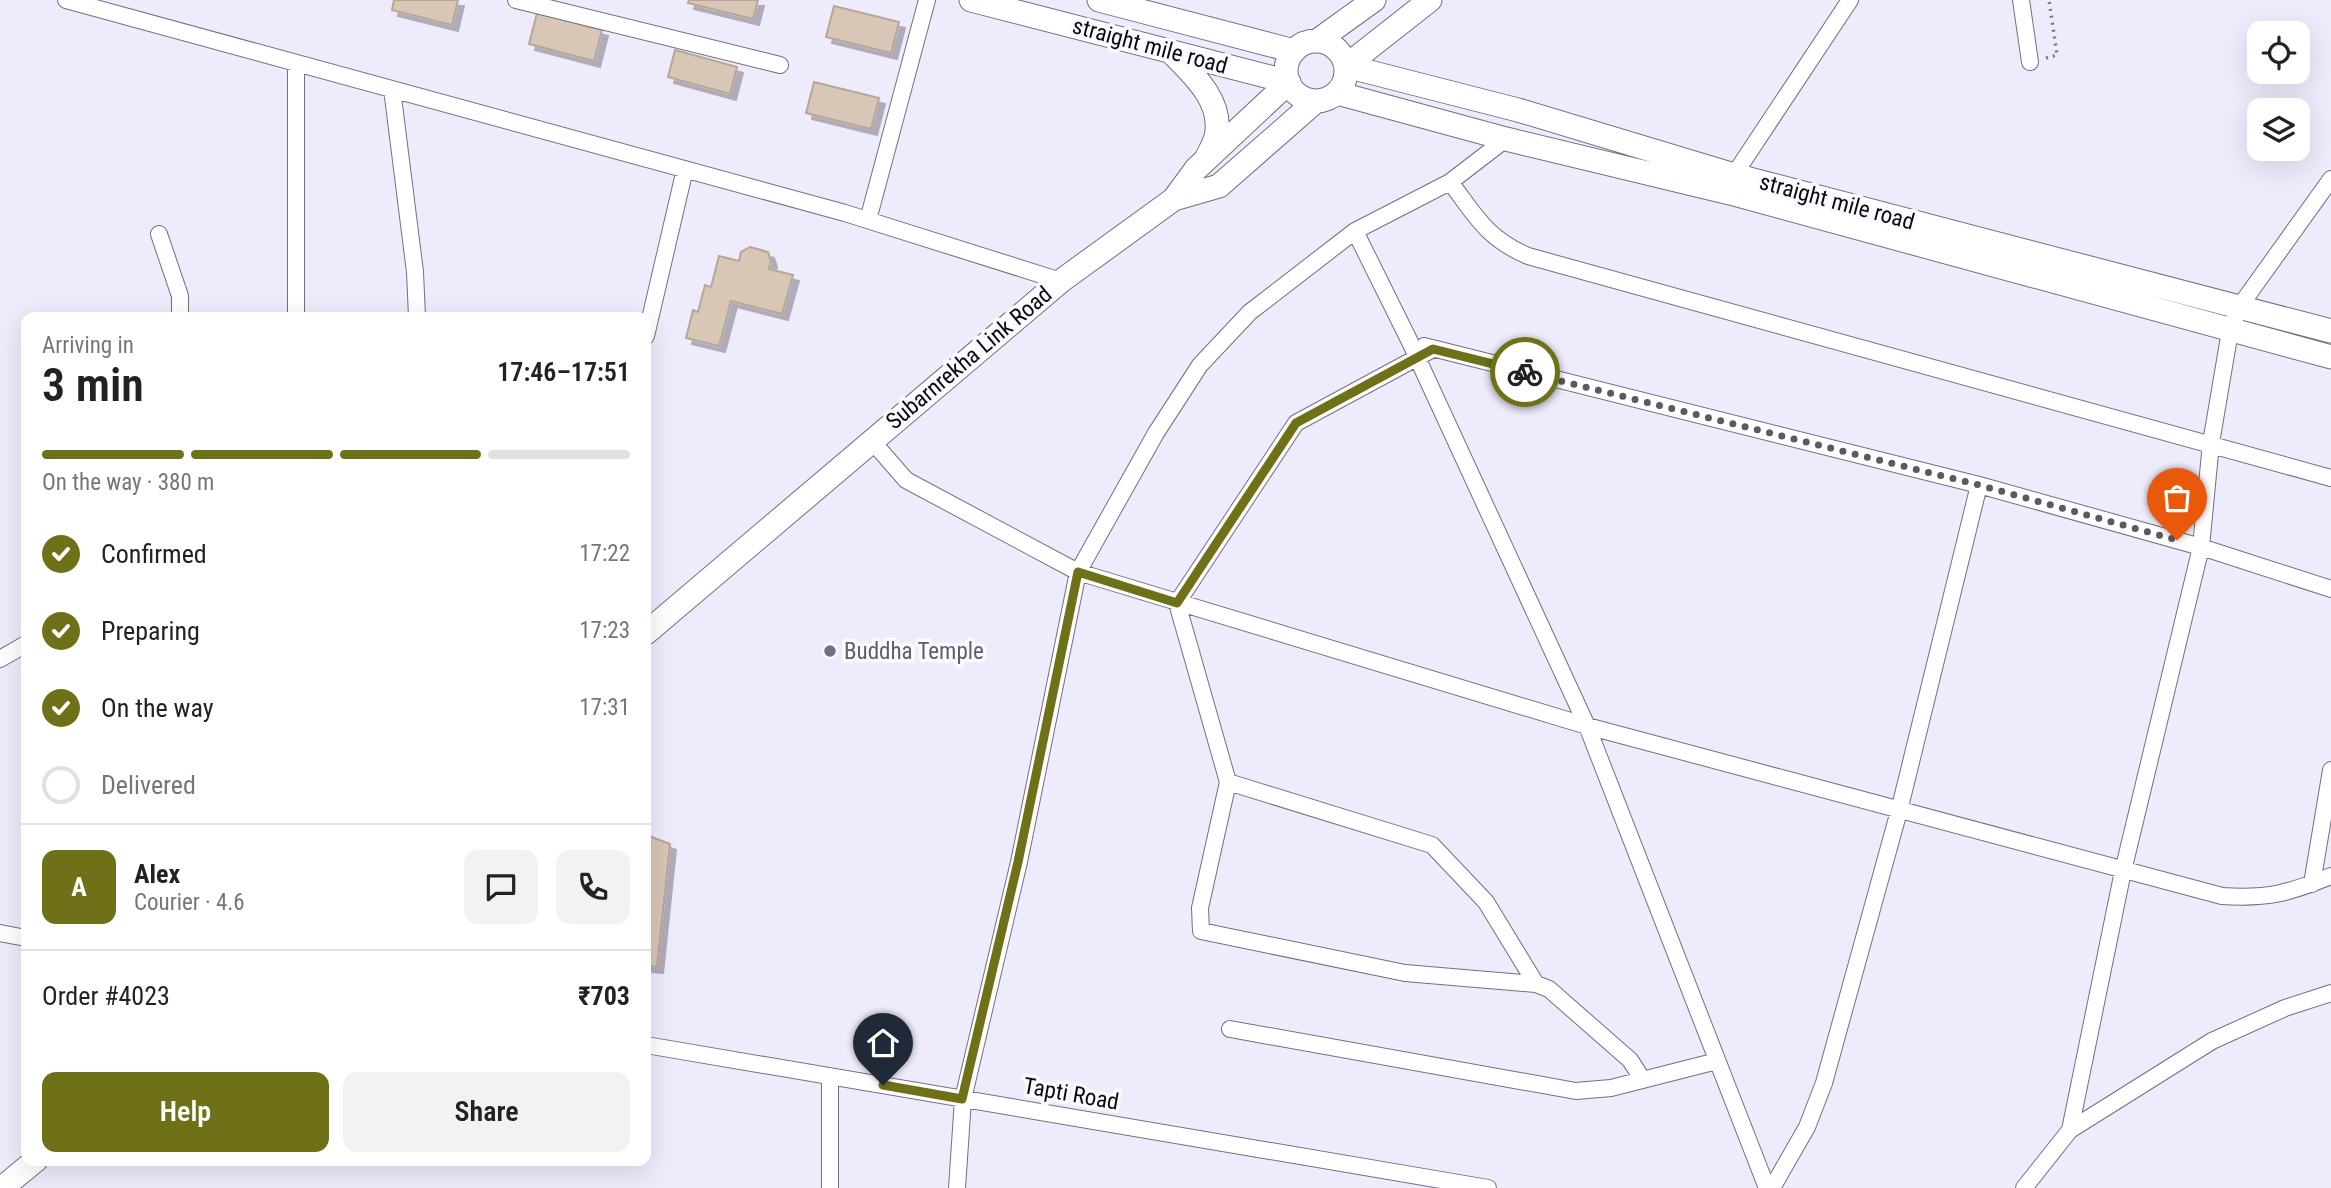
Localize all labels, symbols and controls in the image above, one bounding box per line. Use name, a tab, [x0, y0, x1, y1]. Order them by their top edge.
street label: straight mile road	[1070, 12, 1230, 80]
map controls	[2247, 21, 2310, 161]
button: locate	[2247, 21, 2310, 84]
button: layers	[2247, 98, 2310, 161]
street label: straight mile road	[1757, 168, 1917, 236]
street label: Subarnrekha Link Road	[881, 281, 1057, 435]
text: Arriving in	[42, 332, 134, 359]
courier	[1490, 337, 1560, 407]
icon: bike	[1506, 353, 1544, 391]
text: 17:46–17:51	[497, 357, 630, 387]
text: 3 min	[42, 358, 144, 412]
pin	[2147, 468, 2207, 540]
text: On the way · 380 m	[42, 469, 214, 496]
icon: bag	[2158, 479, 2196, 517]
icon: check	[42, 535, 80, 573]
text: Confirmed	[101, 539, 207, 569]
text: 17:22	[579, 540, 630, 567]
icon: check	[42, 612, 80, 650]
text: Preparing	[101, 616, 200, 646]
text: 17:23	[579, 617, 630, 644]
place label: Buddha Temple	[844, 638, 984, 665]
marker: Buddha Temple	[822, 643, 838, 659]
icon: check	[42, 689, 80, 727]
text: On the way	[101, 693, 214, 723]
text: 17:31	[579, 694, 630, 721]
text: Delivered	[101, 770, 196, 800]
button: chat	[464, 850, 538, 924]
button: phone	[556, 850, 630, 924]
text: Alex	[134, 859, 180, 889]
text: A	[71, 872, 87, 902]
text: Courier · 4.6	[134, 889, 245, 916]
text: Order #4023	[42, 981, 170, 1011]
text: ₹703	[578, 981, 630, 1011]
pin	[853, 1013, 913, 1085]
icon: home	[864, 1024, 902, 1062]
button: Help	[42, 1072, 329, 1152]
button: Share	[343, 1072, 630, 1152]
street label: Tapti Road	[1021, 1072, 1121, 1116]

